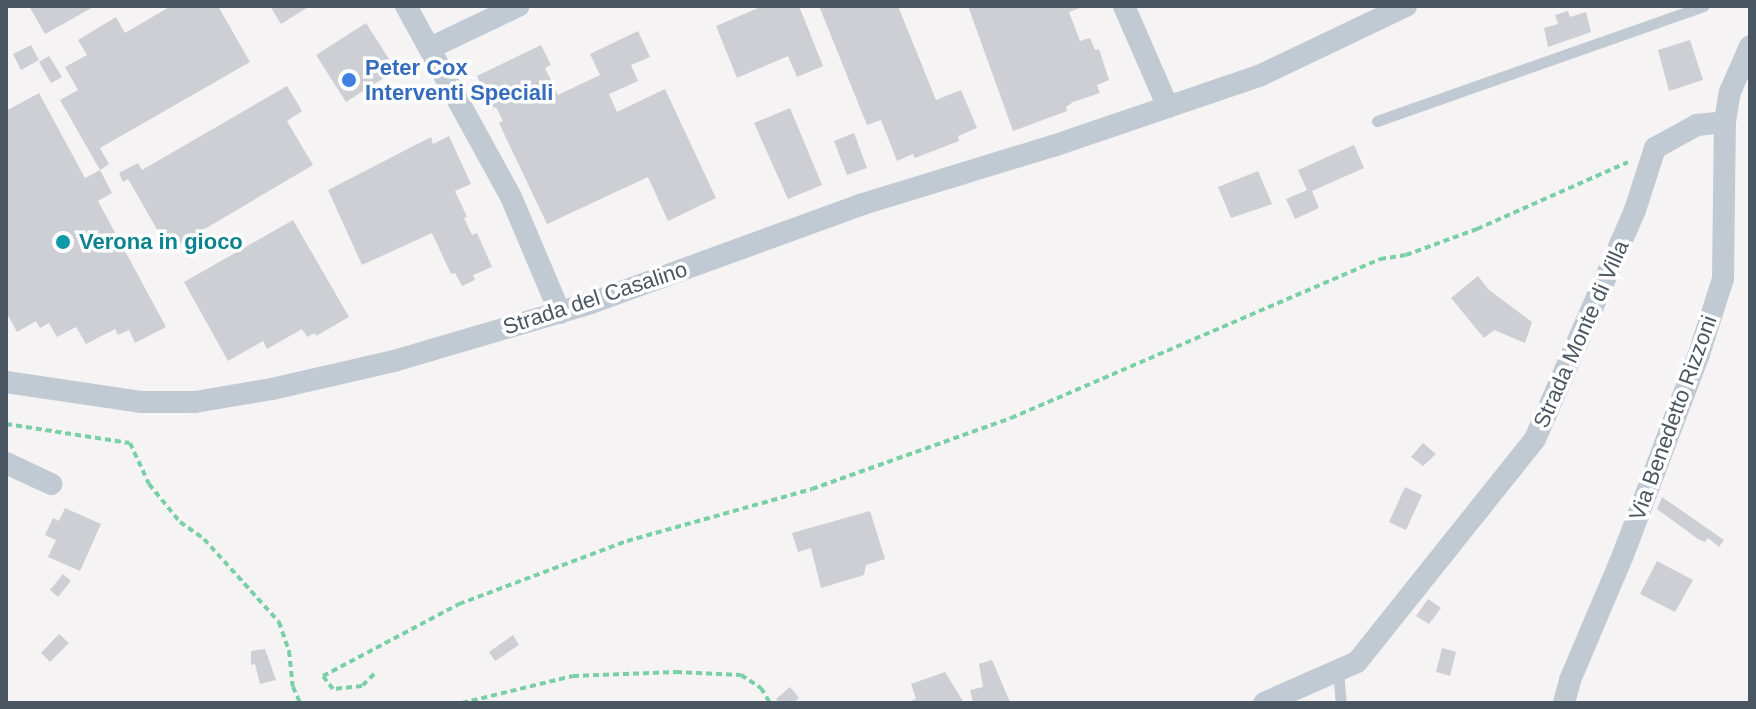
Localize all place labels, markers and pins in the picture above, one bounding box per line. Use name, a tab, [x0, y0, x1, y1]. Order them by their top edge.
place label: Peter Cox Interventi Speciali	[365, 54, 553, 106]
marker: Peter Cox Interventi Speciali	[340, 71, 358, 89]
place label: Verona in gioco	[79, 229, 243, 255]
marker: Verona in gioco	[54, 233, 72, 251]

